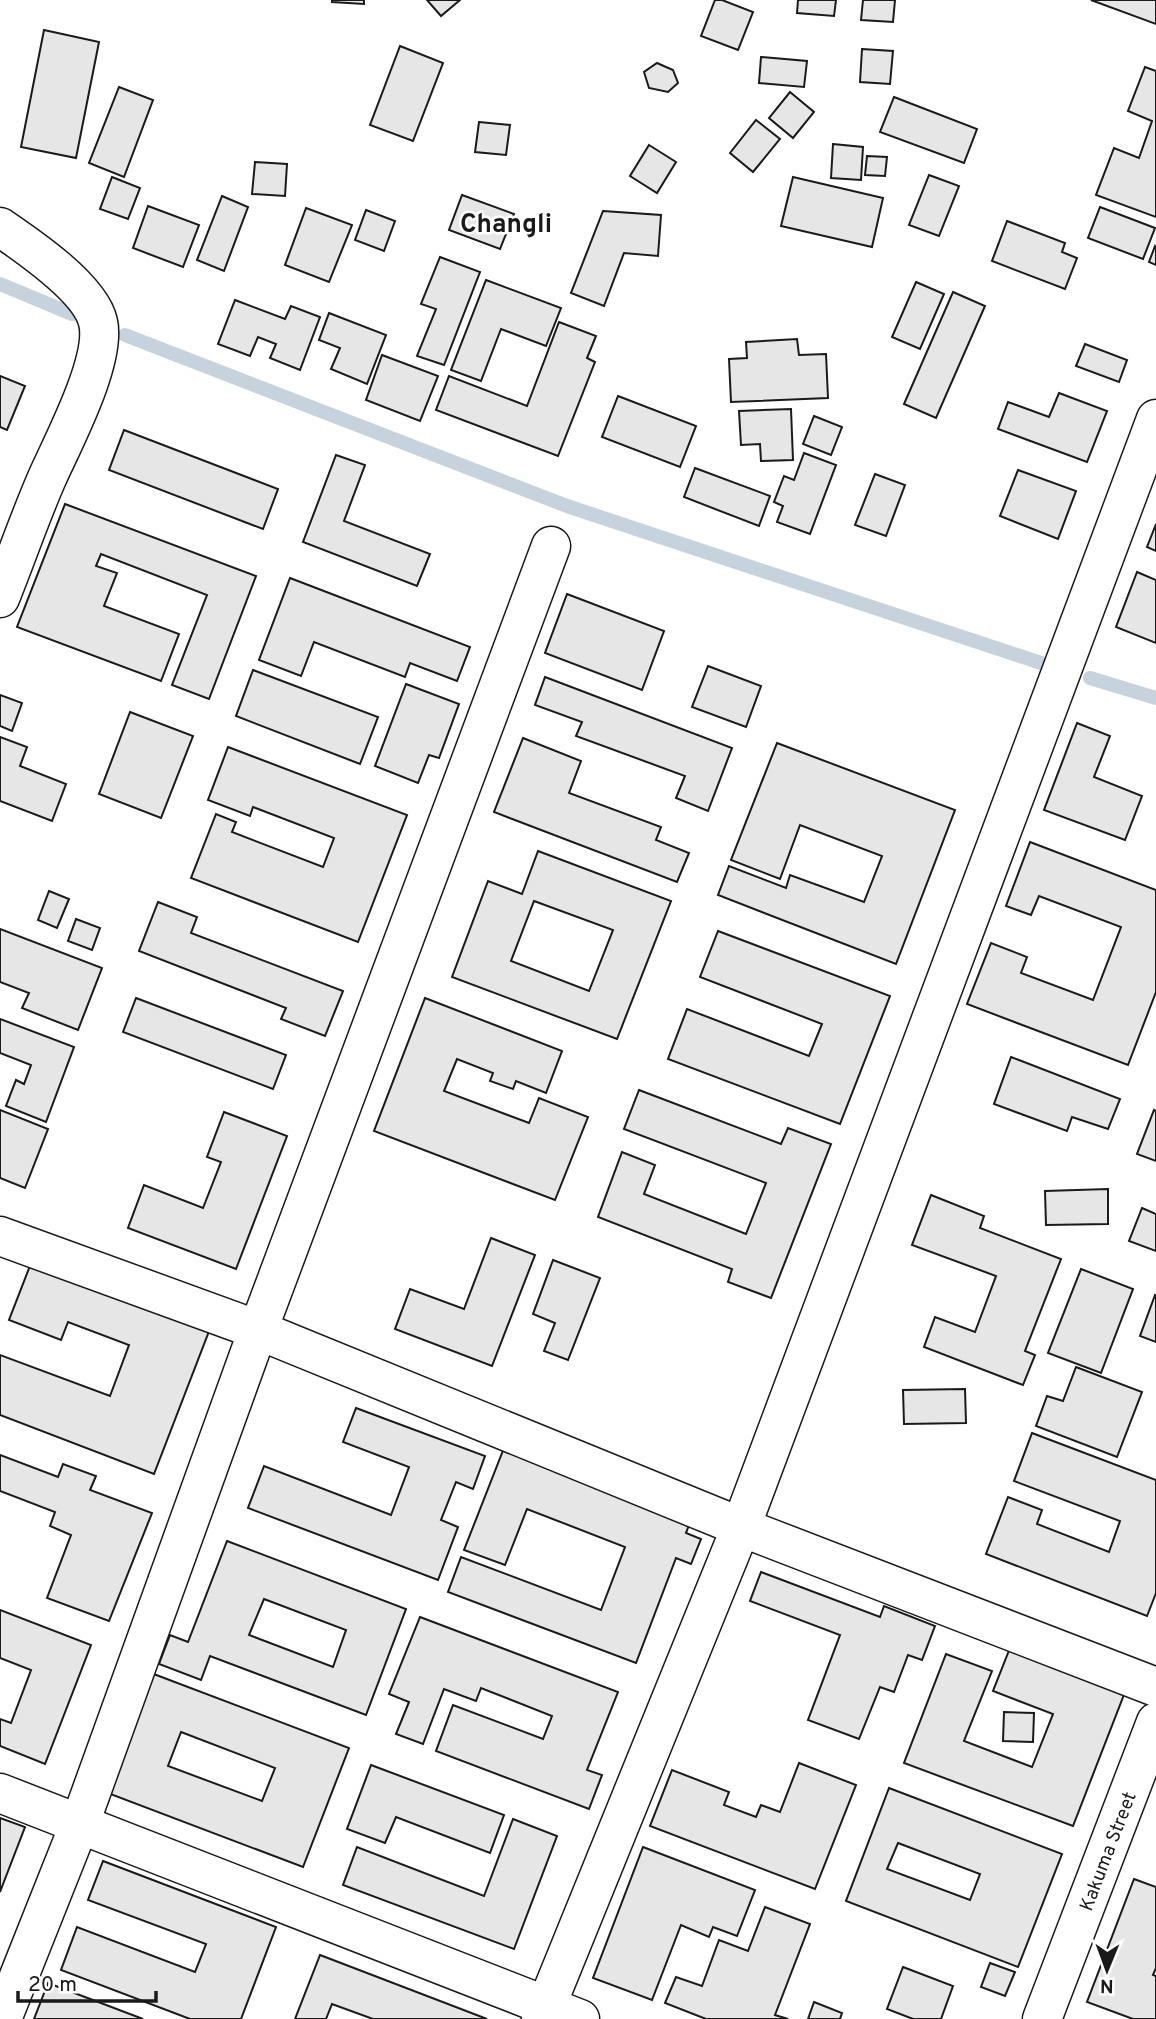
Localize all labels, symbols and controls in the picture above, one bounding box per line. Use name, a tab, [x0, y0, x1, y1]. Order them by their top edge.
district label: Changli	[460, 209, 552, 242]
street label: Kakuma Street	[1075, 1789, 1143, 1915]
north arrow	[1072, 1935, 1142, 2005]
scale bar	[18, 1960, 156, 2004]
text: 20 m	[28, 1972, 77, 1999]
text: N	[1100, 1973, 1114, 1997]

